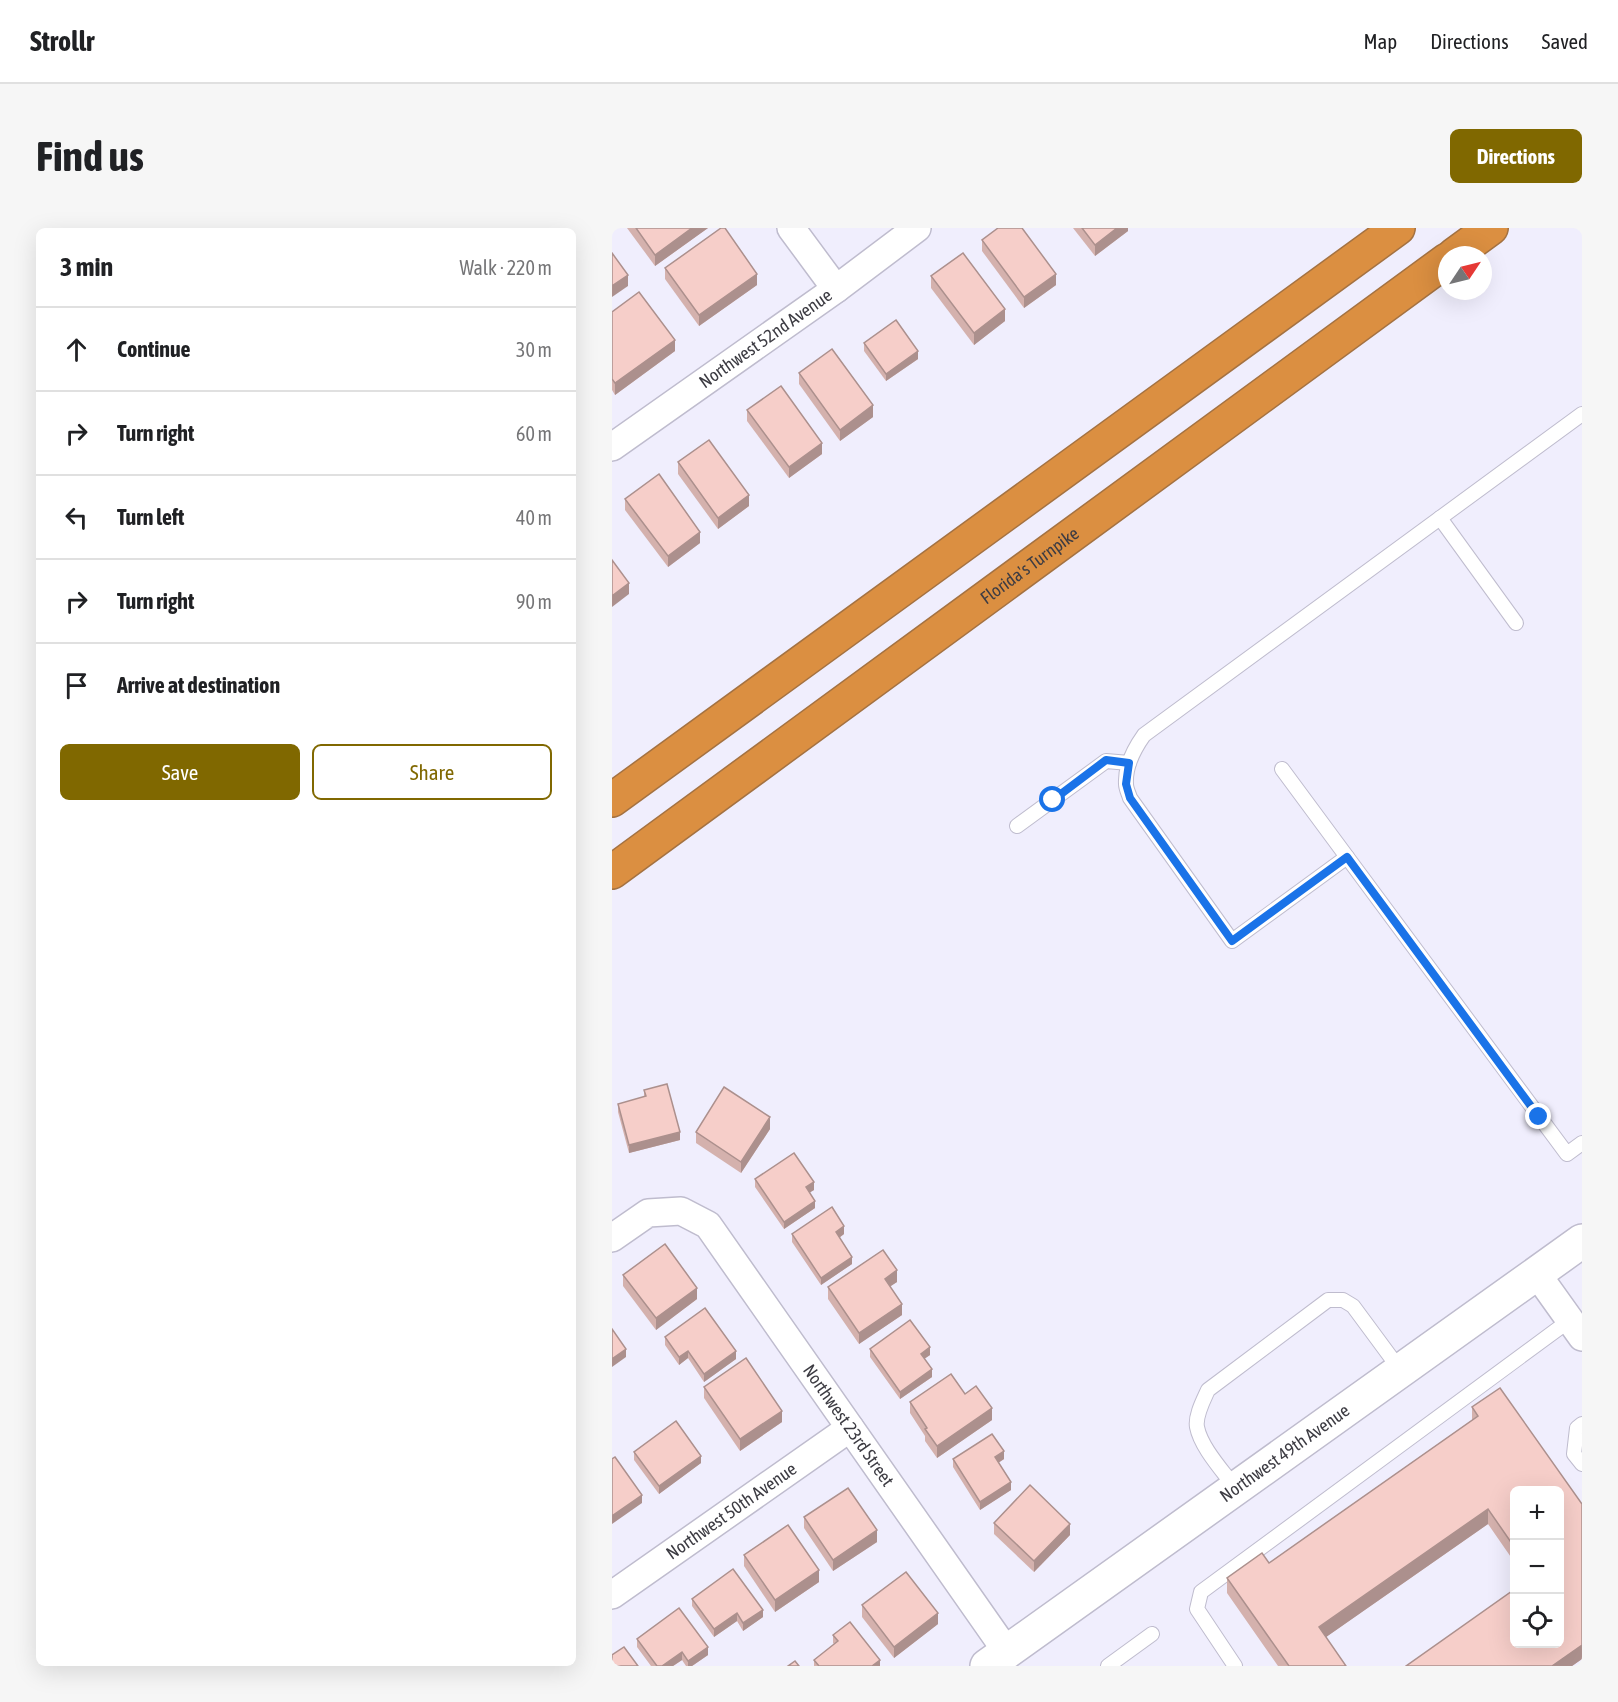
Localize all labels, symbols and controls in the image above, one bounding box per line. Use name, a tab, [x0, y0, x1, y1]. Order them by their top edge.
text: Strollr	[30, 25, 94, 57]
text: Map	[1363, 29, 1397, 53]
text: Directions	[1430, 29, 1509, 53]
text: Saved	[1542, 29, 1588, 53]
button: Directions	[1450, 129, 1582, 183]
text: Find us	[36, 132, 144, 180]
north arrow	[1438, 246, 1492, 300]
text: 3 min	[60, 252, 113, 282]
text: Walk · 220 m	[460, 256, 552, 279]
street label: Northwest 52nd Avenue	[695, 284, 836, 392]
icon: ahead	[60, 333, 93, 366]
text: Continue	[117, 336, 191, 362]
text: 30 m	[516, 338, 552, 361]
icon: right	[60, 417, 93, 450]
text: Turn right	[117, 420, 194, 446]
text: 60 m	[516, 422, 552, 445]
icon: left	[60, 501, 93, 534]
text: Turn left	[117, 504, 184, 530]
text: 40 m	[516, 506, 552, 529]
street label: Florida's Turnpike	[976, 522, 1083, 608]
icon: right	[60, 585, 93, 618]
text: Turn right	[117, 588, 194, 614]
text: 90 m	[516, 590, 552, 613]
icon: arrive	[60, 669, 93, 702]
text: Arrive at destination	[117, 672, 280, 698]
button: Save	[60, 744, 300, 800]
button: Share	[312, 744, 552, 800]
route start	[1039, 786, 1065, 812]
route end	[1525, 1103, 1551, 1129]
street label: Northwest 23rd Street	[799, 1360, 899, 1490]
street label: Northwest 49th Avenue	[1216, 1400, 1353, 1506]
street label: Northwest 50th Avenue	[662, 1458, 800, 1564]
map controls	[1510, 1486, 1564, 1648]
button: +	[1510, 1486, 1564, 1540]
button: −	[1510, 1540, 1564, 1594]
button: locate	[1510, 1594, 1564, 1648]

